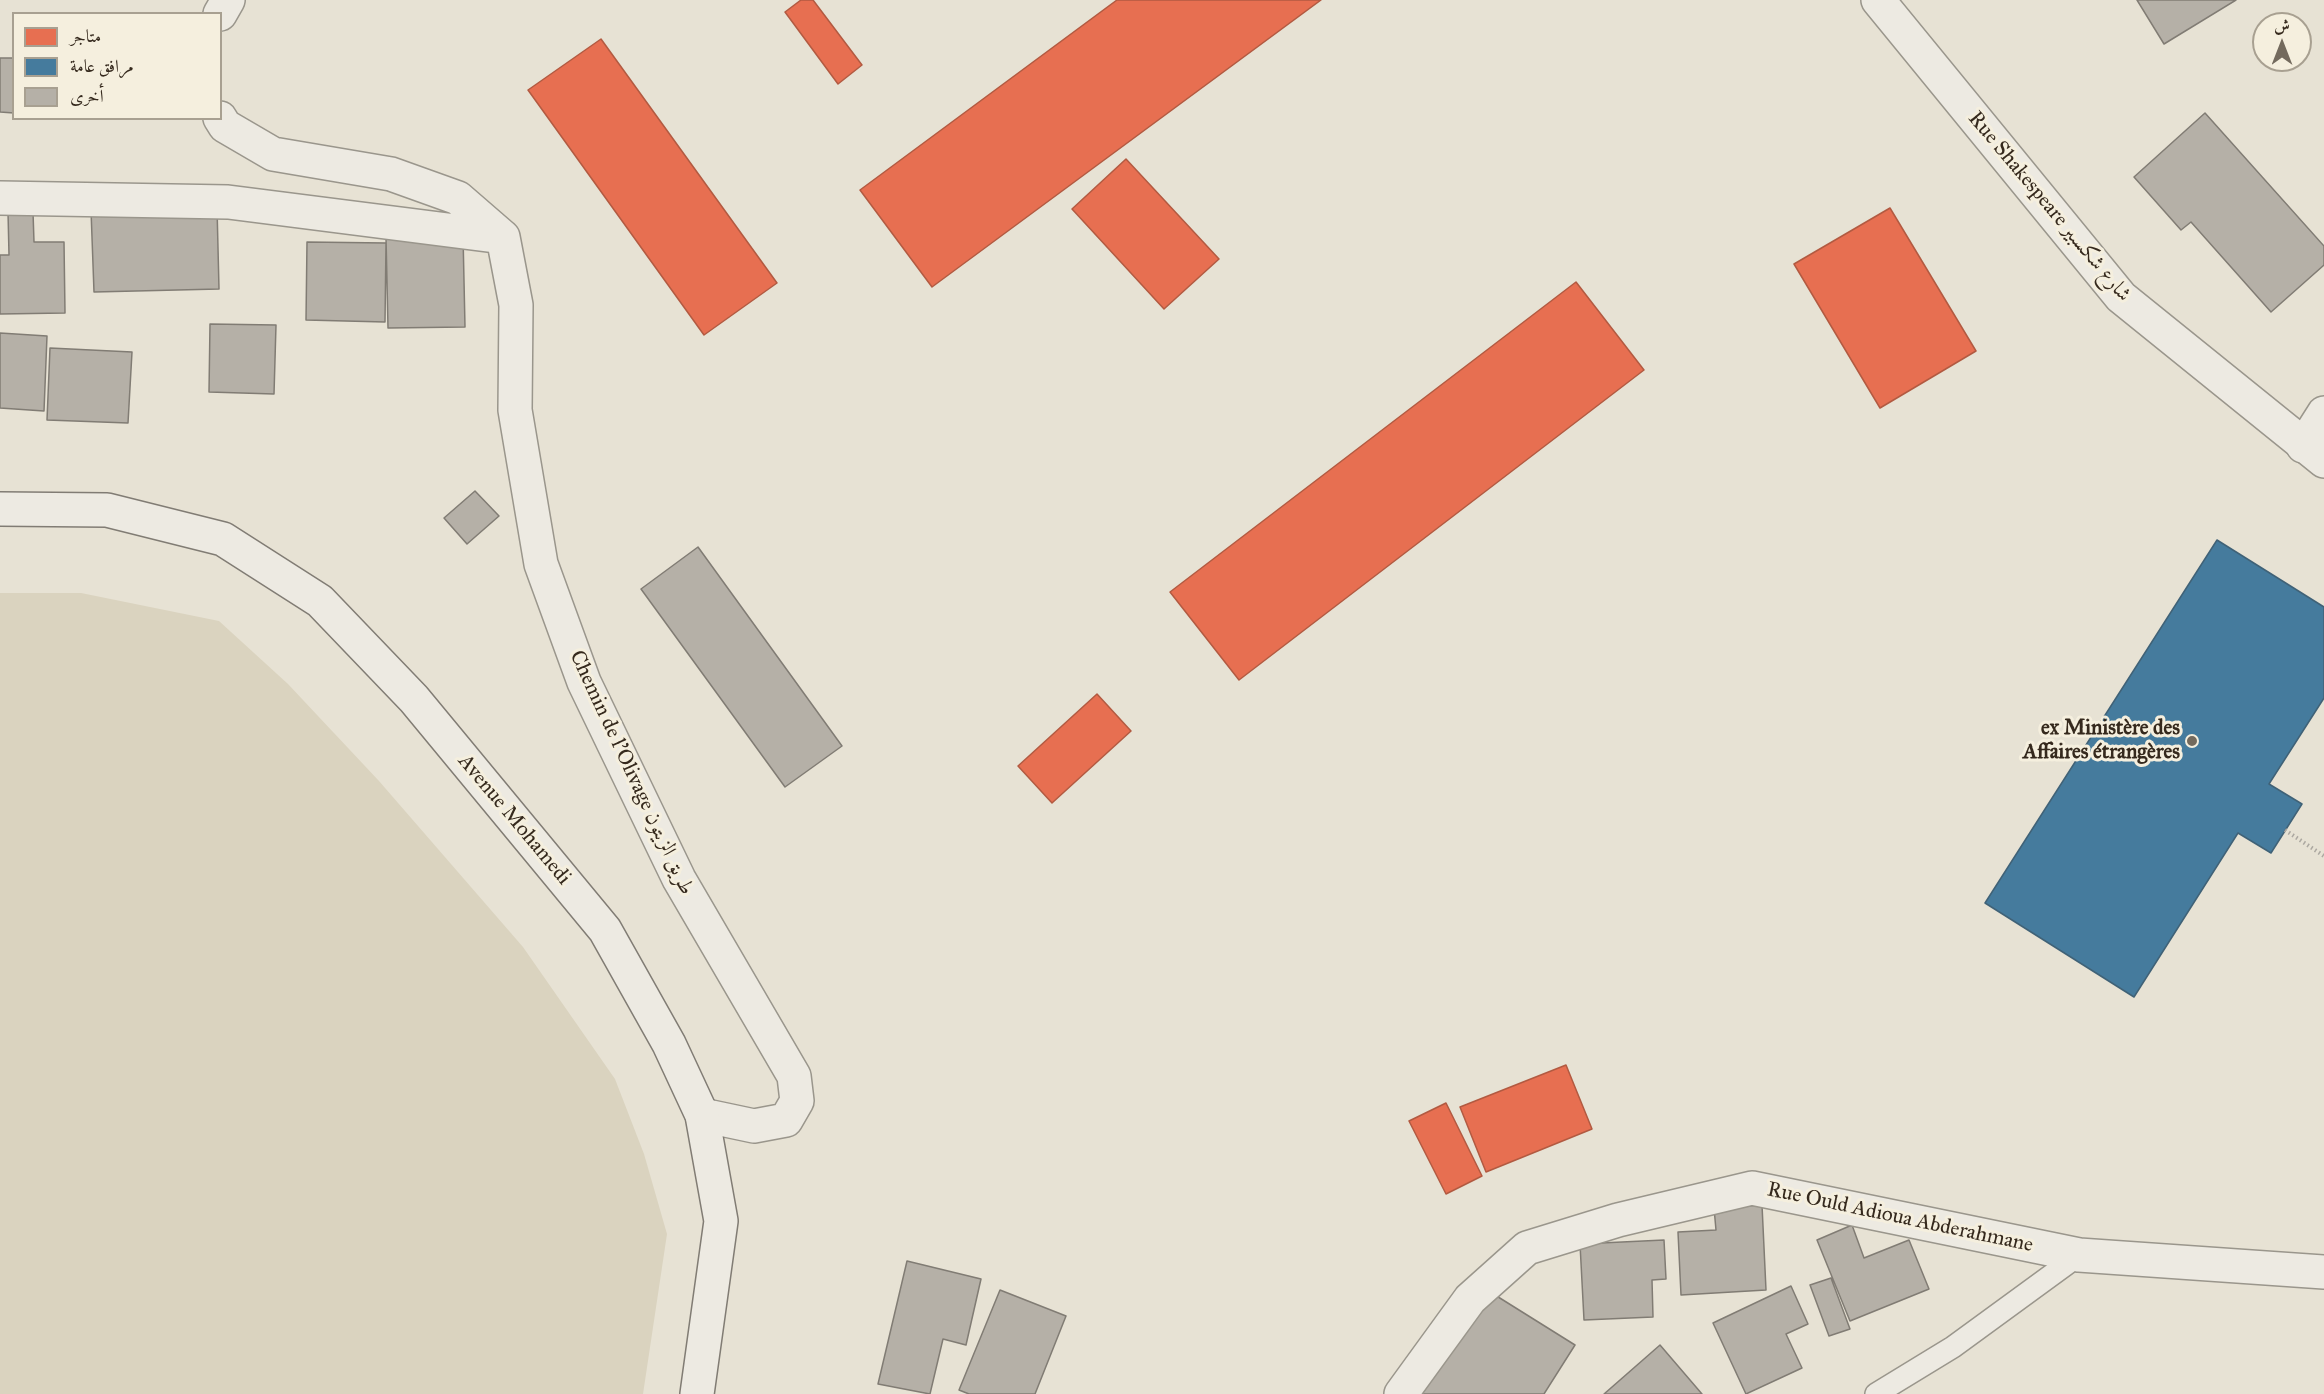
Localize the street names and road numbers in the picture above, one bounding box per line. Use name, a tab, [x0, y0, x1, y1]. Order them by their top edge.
street label: Rue Shakespeare شارع شكسبير	[1962, 107, 2136, 307]
street label: Chemin de l'Olivage طريق الزيتون	[563, 647, 699, 899]
street label: Avenue Mohamedi	[452, 750, 576, 890]
street label: Rue Ould Adioua Abderahmane	[1765, 1177, 2035, 1259]

